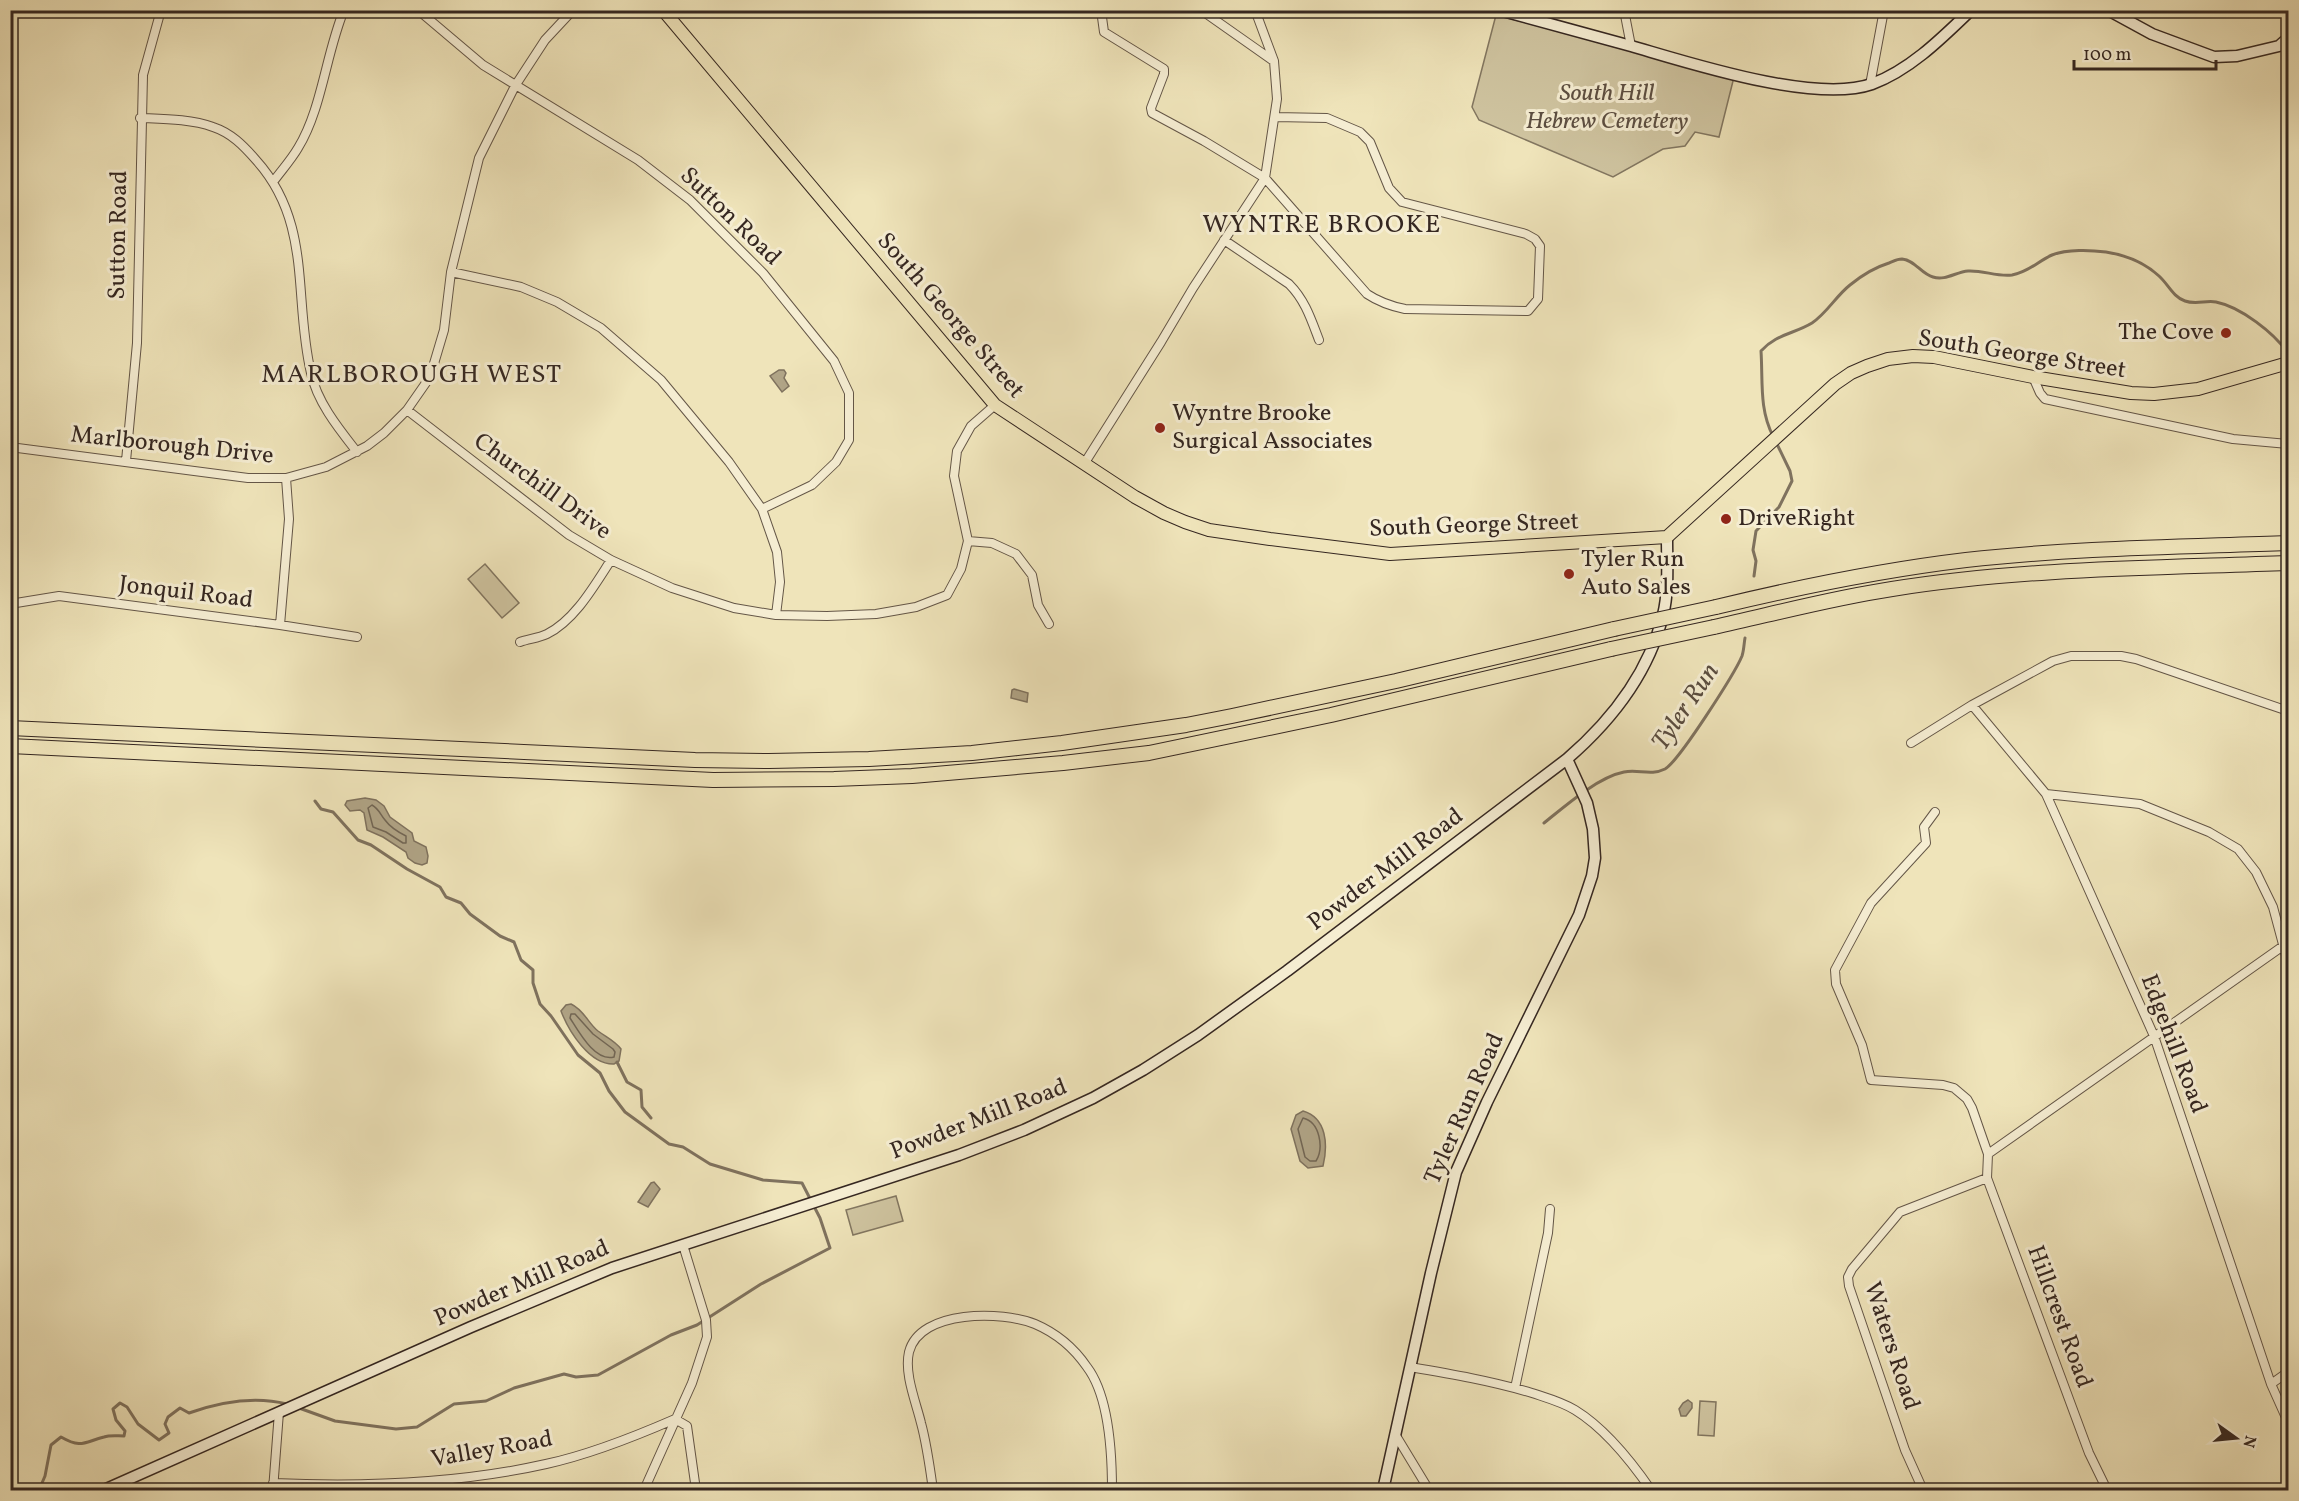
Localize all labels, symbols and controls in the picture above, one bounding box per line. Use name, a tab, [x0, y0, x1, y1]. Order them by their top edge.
scale bar	[2074, 33, 2216, 71]
text: 100 m	[2083, 43, 2132, 68]
park label: South Hill Hebrew Cemetery	[1526, 77, 1688, 139]
street label: Sutton Road	[672, 160, 788, 274]
street label: Sutton Road	[101, 170, 137, 300]
district label: WYNTRE BROOKE	[1202, 207, 1442, 243]
street label: South George Street	[868, 226, 1032, 406]
place label: The Cove	[2118, 316, 2214, 350]
street label: South George Street	[1916, 322, 2128, 388]
marker: The Cove	[2219, 326, 2233, 340]
district label: MARLBOROUGH WEST	[261, 357, 563, 393]
place label: Wyntre Brooke Surgical Associates	[1172, 397, 1373, 459]
street label: Marlborough Drive	[69, 418, 275, 474]
marker: Wyntre Brooke Surgical Associates	[1153, 421, 1167, 435]
street label: Churchill Drive	[466, 425, 618, 549]
place label: DriveRight	[1738, 502, 1855, 536]
street label: South George Street	[1368, 505, 1580, 547]
marker: DriveRight	[1719, 512, 1733, 526]
place label: Tyler Run Auto Sales	[1581, 543, 1691, 605]
marker: Tyler Run Auto Sales	[1562, 567, 1576, 581]
street label: Jonquil Road	[117, 568, 255, 618]
water label: Tyler Run	[1644, 656, 1728, 758]
street label: Powder Mill Road	[1301, 800, 1471, 940]
street label: Edgehill Road	[2131, 970, 2215, 1118]
street label: Tyler Run Road	[1416, 1028, 1514, 1190]
street label: Powder Mill Road	[886, 1071, 1072, 1169]
street label: Powder Mill Road	[429, 1232, 615, 1336]
street label: Hillcrest Road	[2017, 1241, 2101, 1393]
street label: Waters Road	[1854, 1278, 1928, 1414]
north arrow	[2206, 1408, 2266, 1468]
street label: Valley Road	[428, 1423, 556, 1477]
text: N	[2236, 1433, 2261, 1450]

